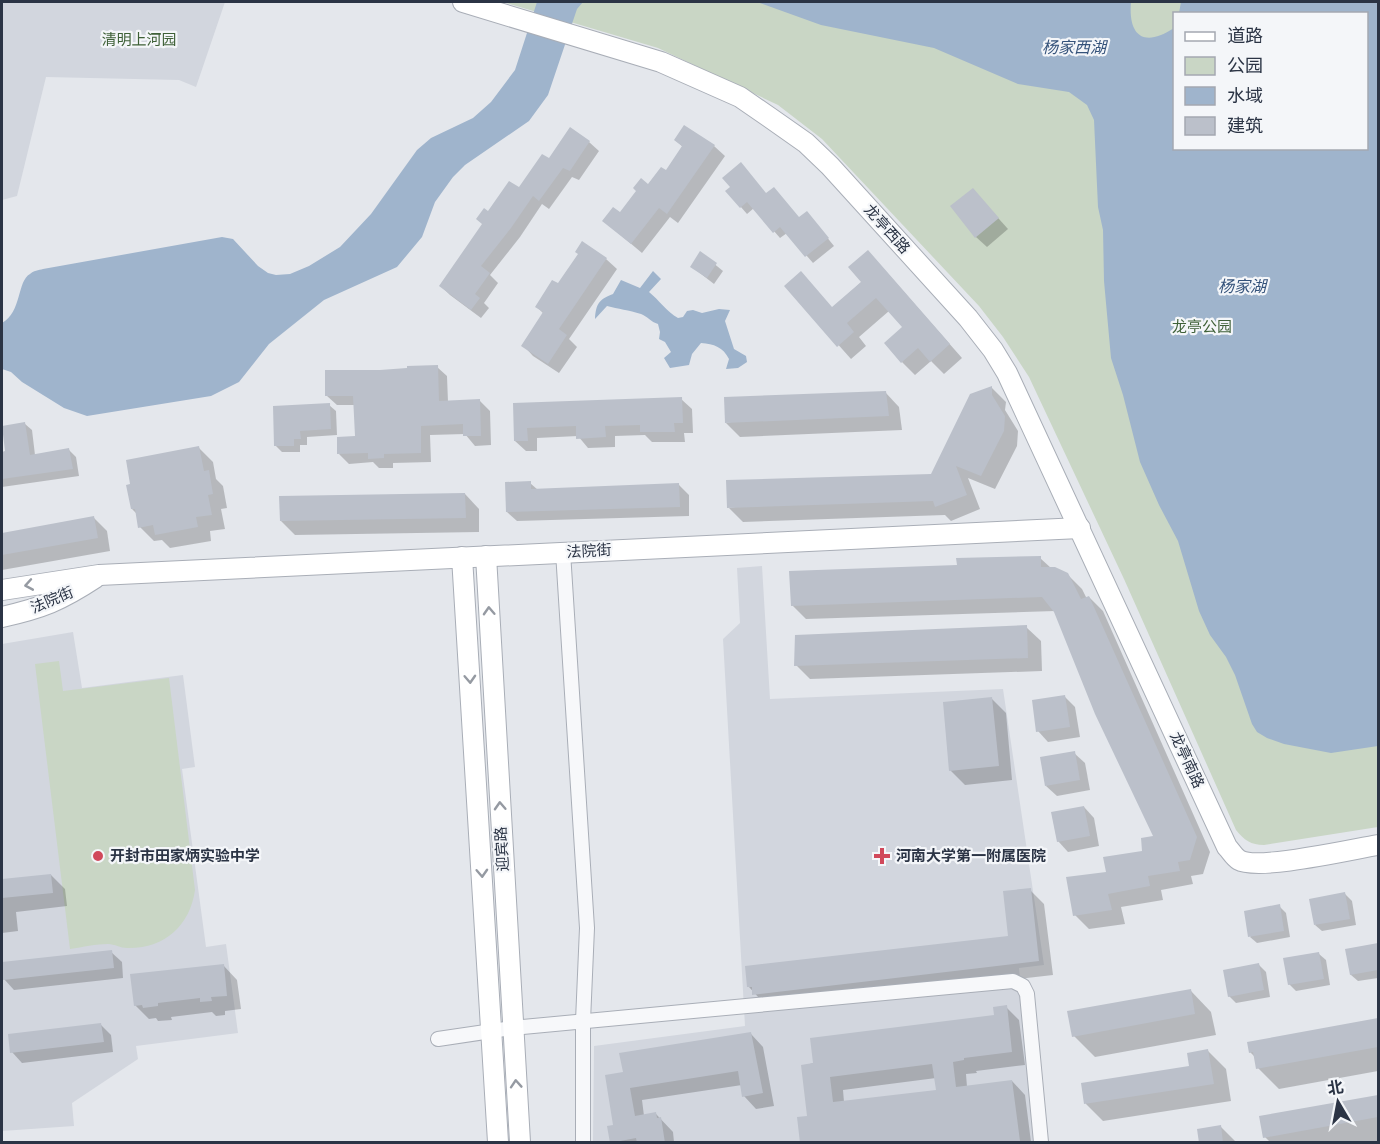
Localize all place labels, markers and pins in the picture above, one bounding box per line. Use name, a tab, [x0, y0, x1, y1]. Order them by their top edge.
place label: 开封市田家炳实验中学	[110, 845, 260, 865]
place label: 河南大学第一附属医院	[896, 845, 1046, 865]
marker: 河南大学第一附属医院	[873, 847, 891, 865]
marker: 开封市田家炳实验中学	[91, 849, 105, 863]

